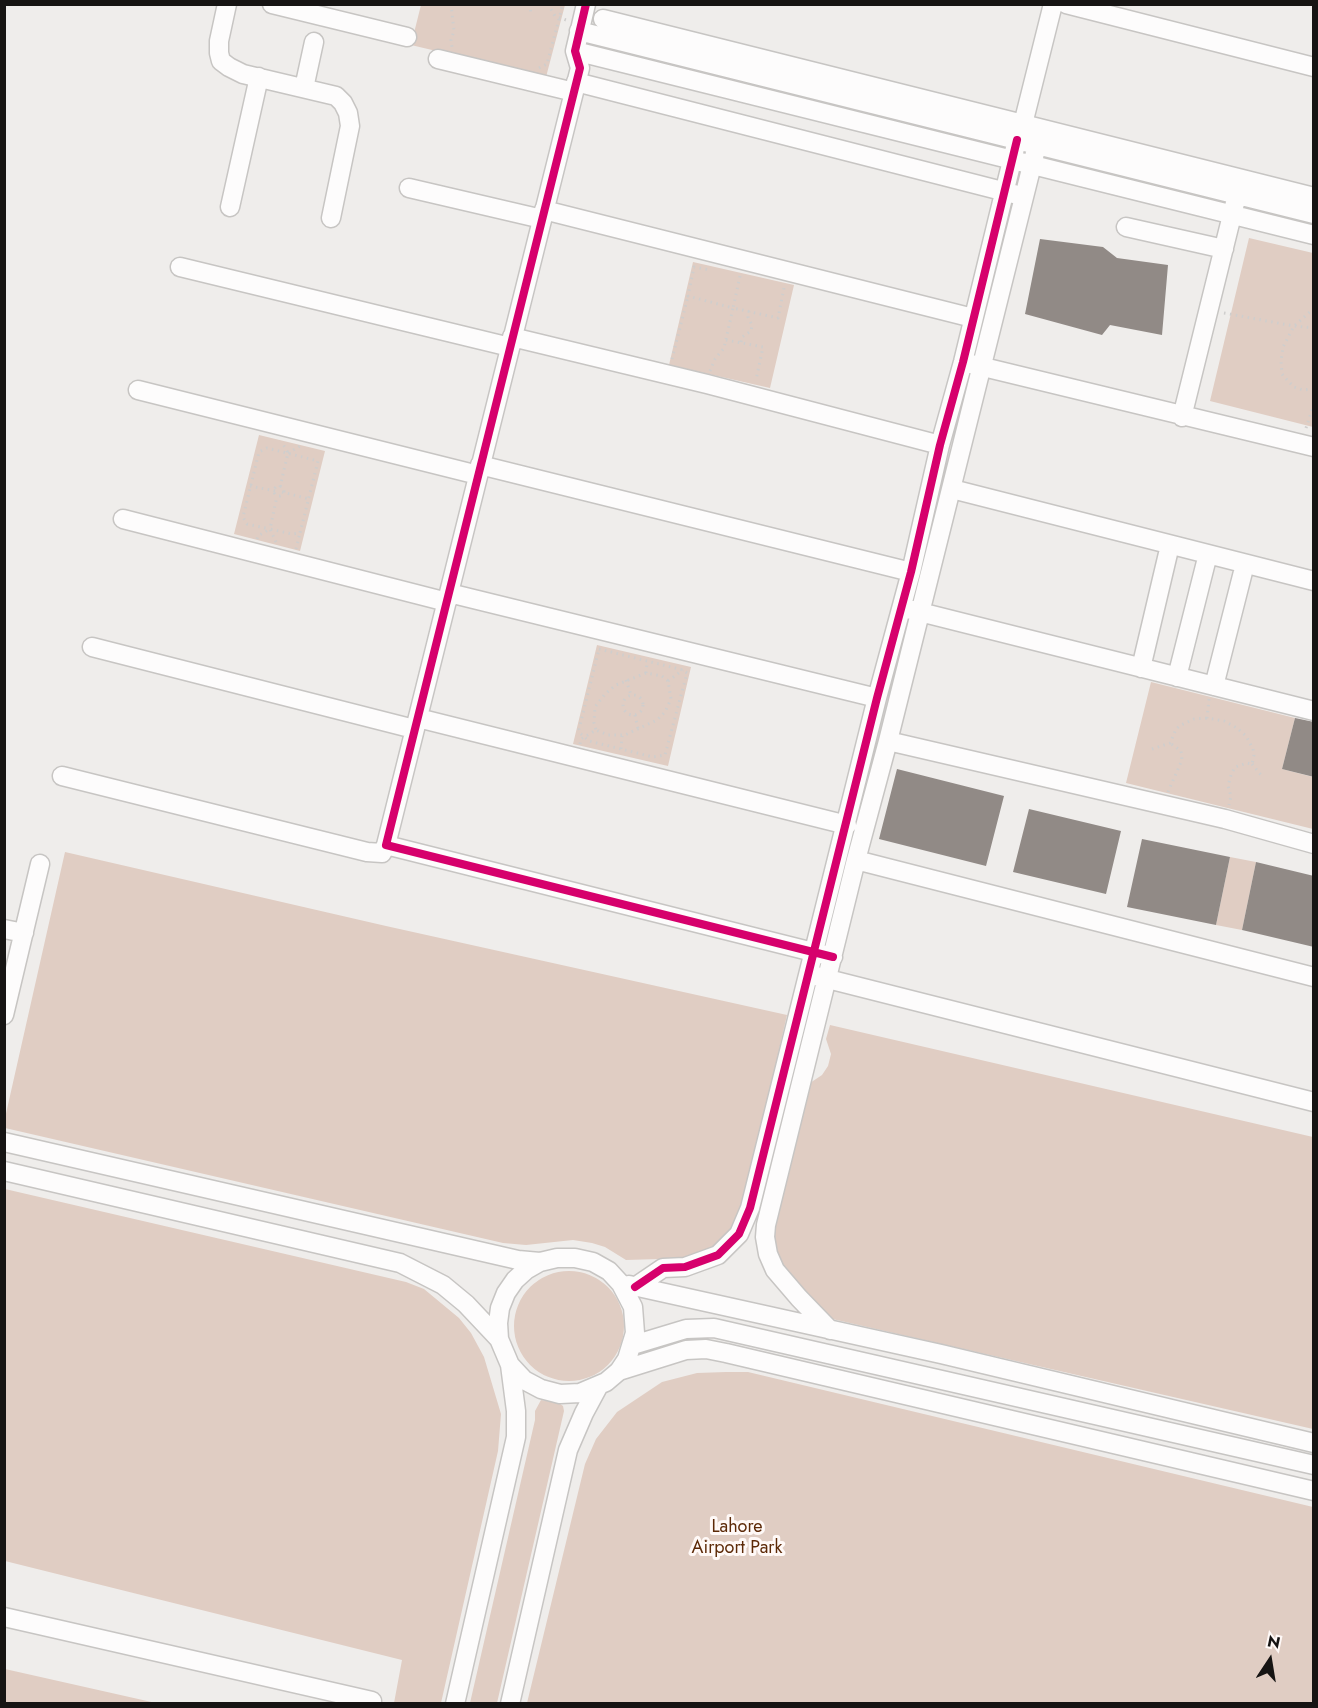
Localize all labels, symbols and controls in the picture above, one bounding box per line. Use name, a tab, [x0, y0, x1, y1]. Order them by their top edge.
park label: Lahore Airport Park	[692, 1517, 782, 1559]
text: N	[1265, 1629, 1282, 1654]
north arrow	[1240, 1630, 1300, 1690]

